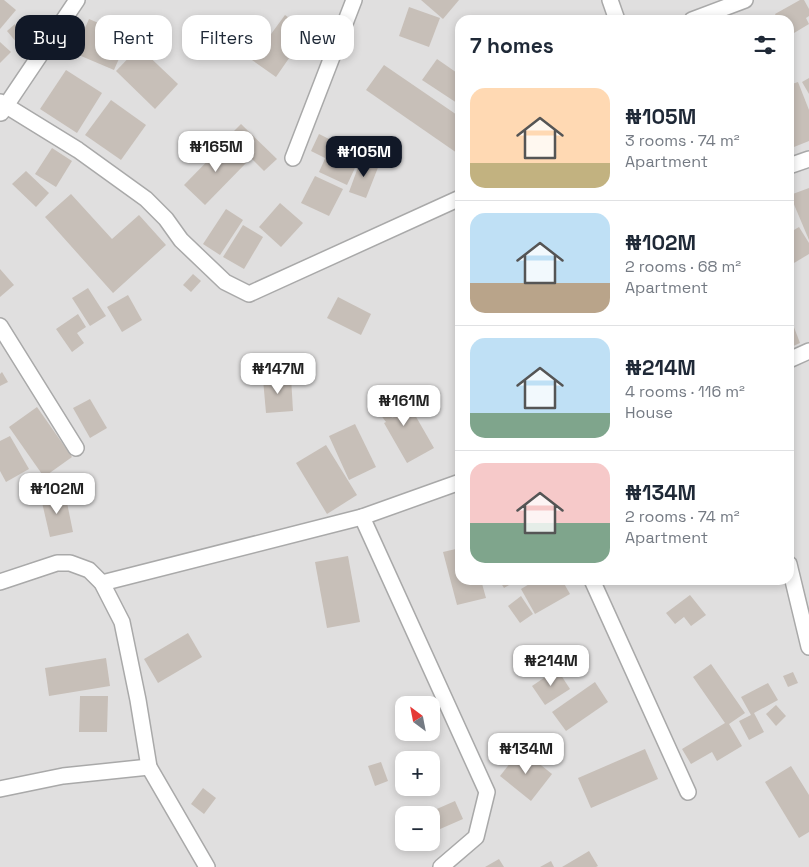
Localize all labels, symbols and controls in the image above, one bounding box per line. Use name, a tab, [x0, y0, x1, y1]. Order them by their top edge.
chip: Buy	[15, 15, 85, 60]
chip: Rent	[95, 15, 172, 60]
chip: Filters	[182, 15, 271, 60]
chip: New	[281, 15, 354, 60]
icon: filters	[751, 31, 779, 59]
text: 7 homes	[470, 32, 554, 59]
text: ₦105M	[625, 103, 696, 130]
icon: home	[510, 108, 570, 168]
pin: ₦165M	[181, 130, 251, 173]
text: 3 rooms · 74 m²	[625, 130, 740, 151]
text: ₦165M	[189, 136, 243, 157]
pin: ₦105M	[329, 136, 399, 178]
text: ₦105M	[337, 141, 391, 162]
text: Apartment	[625, 151, 708, 172]
text: ₦102M	[625, 229, 696, 256]
icon: home	[510, 233, 570, 293]
text: 2 rooms · 68 m²	[625, 256, 741, 277]
text: Apartment	[625, 277, 708, 298]
pin: ₦147M	[243, 352, 313, 395]
text: ₦214M	[625, 354, 696, 381]
text: ₦147M	[252, 358, 304, 379]
icon: home	[510, 358, 570, 418]
text: 4 rooms · 116 m²	[625, 381, 745, 402]
pin: ₦161M	[369, 384, 439, 427]
text: ₦161M	[378, 390, 430, 411]
text: House	[625, 402, 673, 423]
pin: ₦102M	[22, 472, 92, 515]
text: ₦102M	[30, 478, 84, 499]
text: ₦134M	[625, 479, 696, 506]
icon: home	[510, 483, 570, 543]
text: 2 rooms · 74 m²	[625, 506, 740, 527]
text: Apartment	[625, 527, 708, 548]
pin: ₦214M	[516, 644, 586, 687]
text: ₦214M	[524, 650, 578, 671]
north arrow	[395, 696, 440, 741]
map controls	[395, 696, 440, 851]
pin: ₦134M	[491, 732, 561, 775]
text: ₦134M	[499, 738, 553, 759]
button: +	[395, 751, 440, 796]
button: −	[395, 806, 440, 851]

